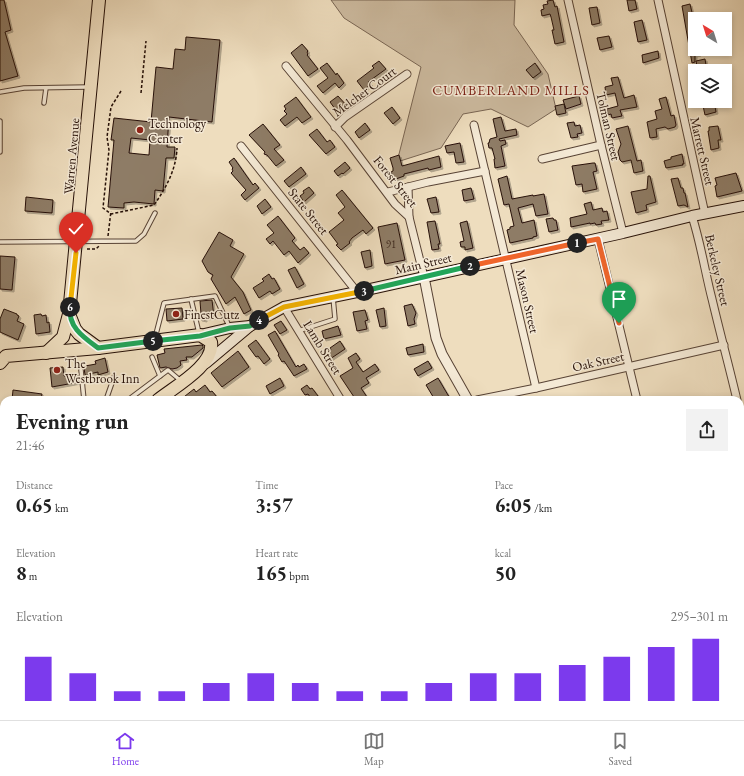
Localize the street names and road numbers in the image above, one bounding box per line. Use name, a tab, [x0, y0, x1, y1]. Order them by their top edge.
street label: Melcher Court	[329, 63, 399, 120]
street label: Tolman Street	[592, 90, 625, 162]
street label: Marrett Street	[686, 115, 719, 187]
street label: Warren Avenue	[60, 117, 83, 195]
street label: Forest Street	[370, 152, 422, 211]
street label: State Street	[284, 184, 333, 238]
street label: Berkeley Street	[701, 233, 734, 308]
street label: Main Street	[393, 249, 453, 278]
street label: Mason Street	[512, 267, 543, 335]
street label: Lamb Street	[299, 317, 346, 378]
street label: Oak Street	[571, 347, 626, 376]

